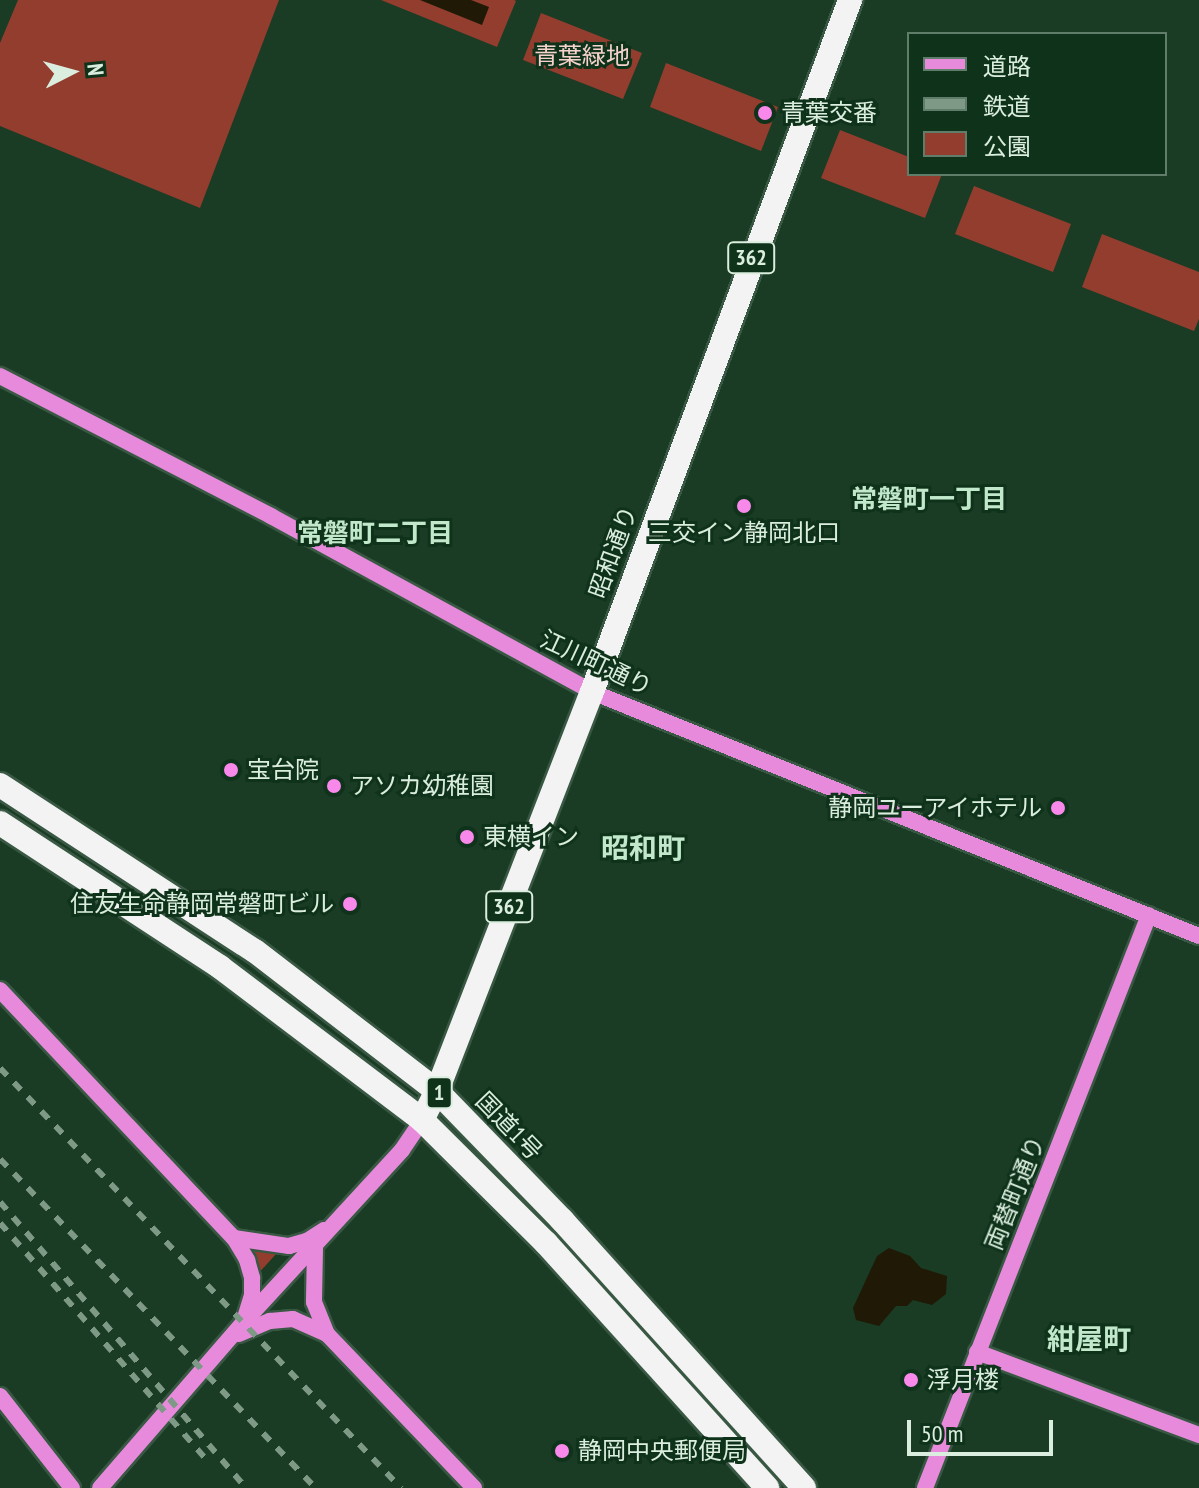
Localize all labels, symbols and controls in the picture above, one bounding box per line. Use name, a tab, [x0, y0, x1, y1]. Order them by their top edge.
north arrow	[32, 32, 112, 112]
legend	[907, 32, 1167, 176]
park label: 青葉緑地	[534, 42, 630, 70]
text: 道路	[983, 51, 1031, 82]
text: N	[81, 62, 110, 77]
text: 鉄道	[983, 91, 1031, 122]
place label: 青葉交番	[781, 99, 877, 127]
marker: 青葉交番	[756, 104, 774, 122]
text: 公園	[983, 131, 1031, 162]
road number: 362	[727, 240, 775, 276]
district label: 常磐町一丁目	[851, 483, 1007, 515]
marker: 三交イン静岡北口	[735, 497, 753, 515]
street label: 昭和通り	[583, 502, 643, 602]
district label: 常磐町二丁目	[297, 517, 453, 549]
place label: 三交イン静岡北口	[648, 519, 840, 547]
street label: 江川町通り	[536, 625, 656, 701]
place label: 宝台院	[247, 756, 319, 784]
marker: 宝台院	[222, 761, 240, 779]
place label: アソカ幼稚園	[350, 772, 494, 800]
marker: アソカ幼稚園	[325, 777, 343, 795]
place label: 静岡ユーアイホテル	[826, 794, 1042, 822]
marker: 静岡ユーアイホテル	[1049, 799, 1067, 817]
place label: 東横イン	[483, 823, 579, 851]
marker: 東横イン	[458, 828, 476, 846]
district label: 昭和町	[601, 831, 685, 865]
road number: 362	[485, 889, 533, 925]
place label: 住友生命静岡常磐町ビル	[70, 890, 334, 918]
marker: 住友生命静岡常磐町ビル	[341, 895, 359, 913]
road number: 1	[425, 1075, 453, 1111]
street label: 国道1号	[470, 1086, 548, 1166]
street label: 両替町通り	[979, 1132, 1051, 1254]
district label: 紺屋町	[1047, 1322, 1131, 1356]
place label: 浮月楼	[927, 1366, 999, 1394]
marker: 浮月楼	[902, 1371, 920, 1389]
scale bar	[911, 1404, 1057, 1454]
text: 50 m	[921, 1418, 963, 1449]
place label: 静岡中央郵便局	[578, 1437, 746, 1465]
marker: 静岡中央郵便局	[553, 1442, 571, 1460]

